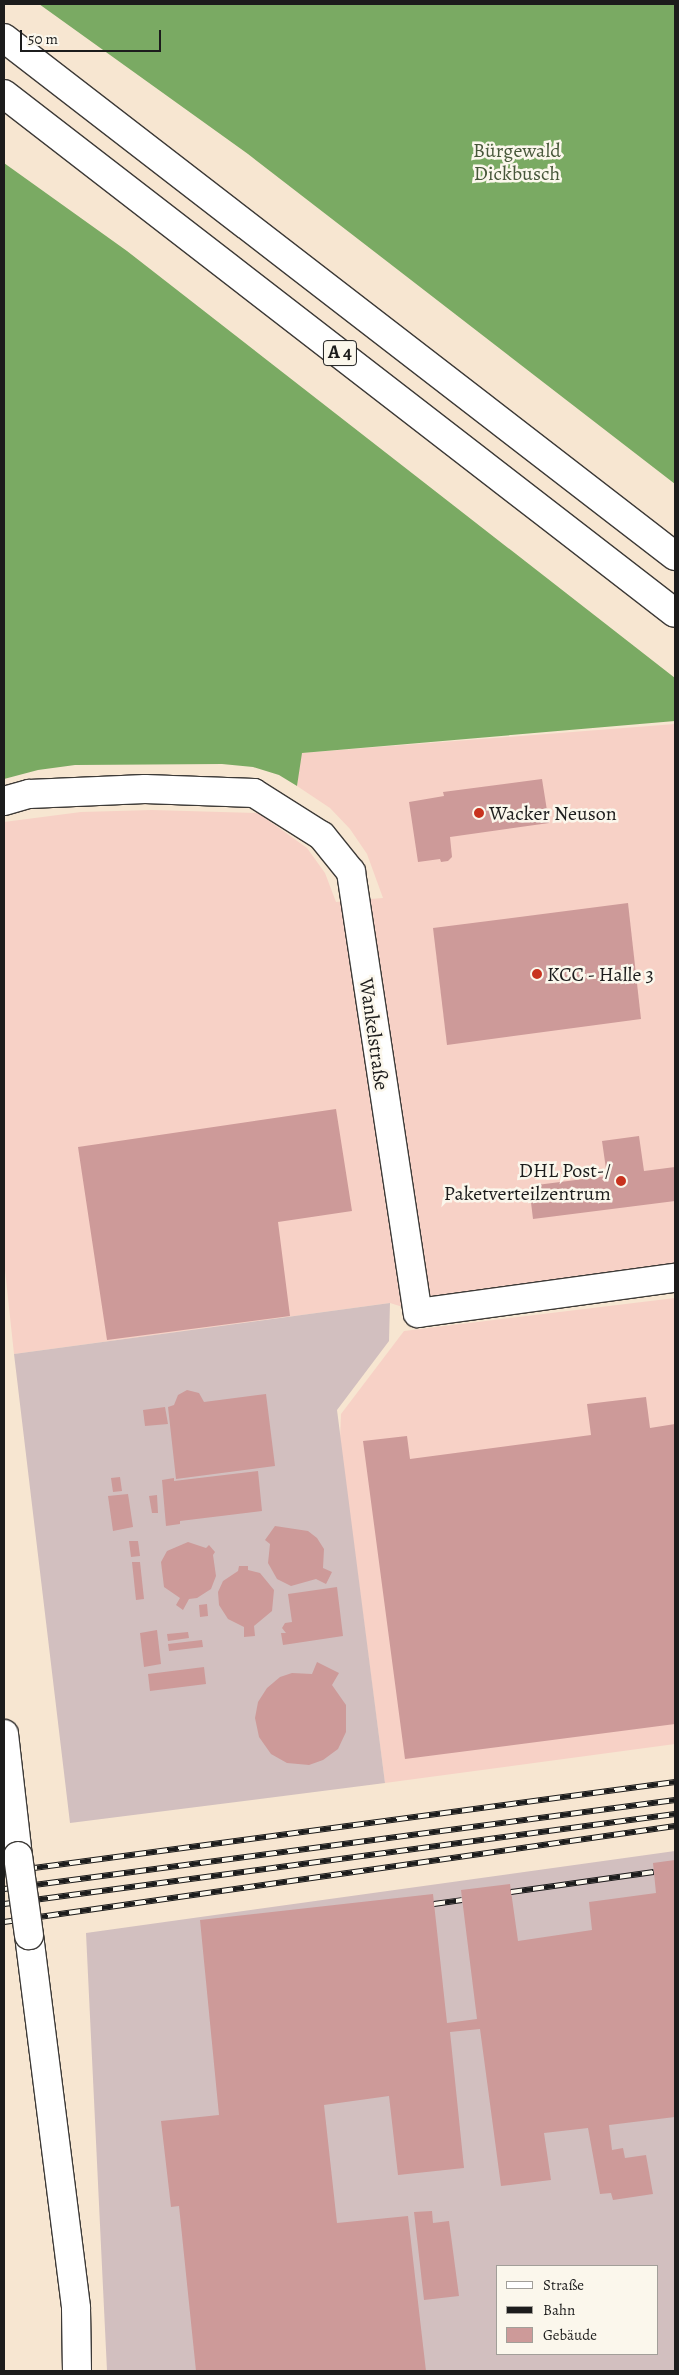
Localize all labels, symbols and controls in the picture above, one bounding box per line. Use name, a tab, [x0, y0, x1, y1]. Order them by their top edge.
scale bar	[22, 20, 164, 52]
text: 50 m	[28, 29, 58, 49]
park label: Bürgewald Dickbusch	[473, 138, 561, 185]
road number: A 4	[322, 336, 358, 369]
place label: Wacker Neuson	[489, 801, 617, 825]
marker: Wacker Neuson	[473, 807, 485, 819]
place label: KCC - Halle 3	[547, 962, 655, 986]
marker: KCC - Halle 3	[531, 968, 543, 980]
street label: Wankelstraße	[354, 976, 394, 1092]
place label: DHL Post-/ Paketverteilzentrum	[444, 1158, 611, 1205]
marker: DHL Post-/ Paketverteilzentrum	[615, 1175, 627, 1187]
legend	[497, 2265, 659, 2355]
text: Straße	[543, 2275, 584, 2295]
text: Bahn	[543, 2300, 575, 2320]
text: Gebäude	[543, 2325, 597, 2345]

